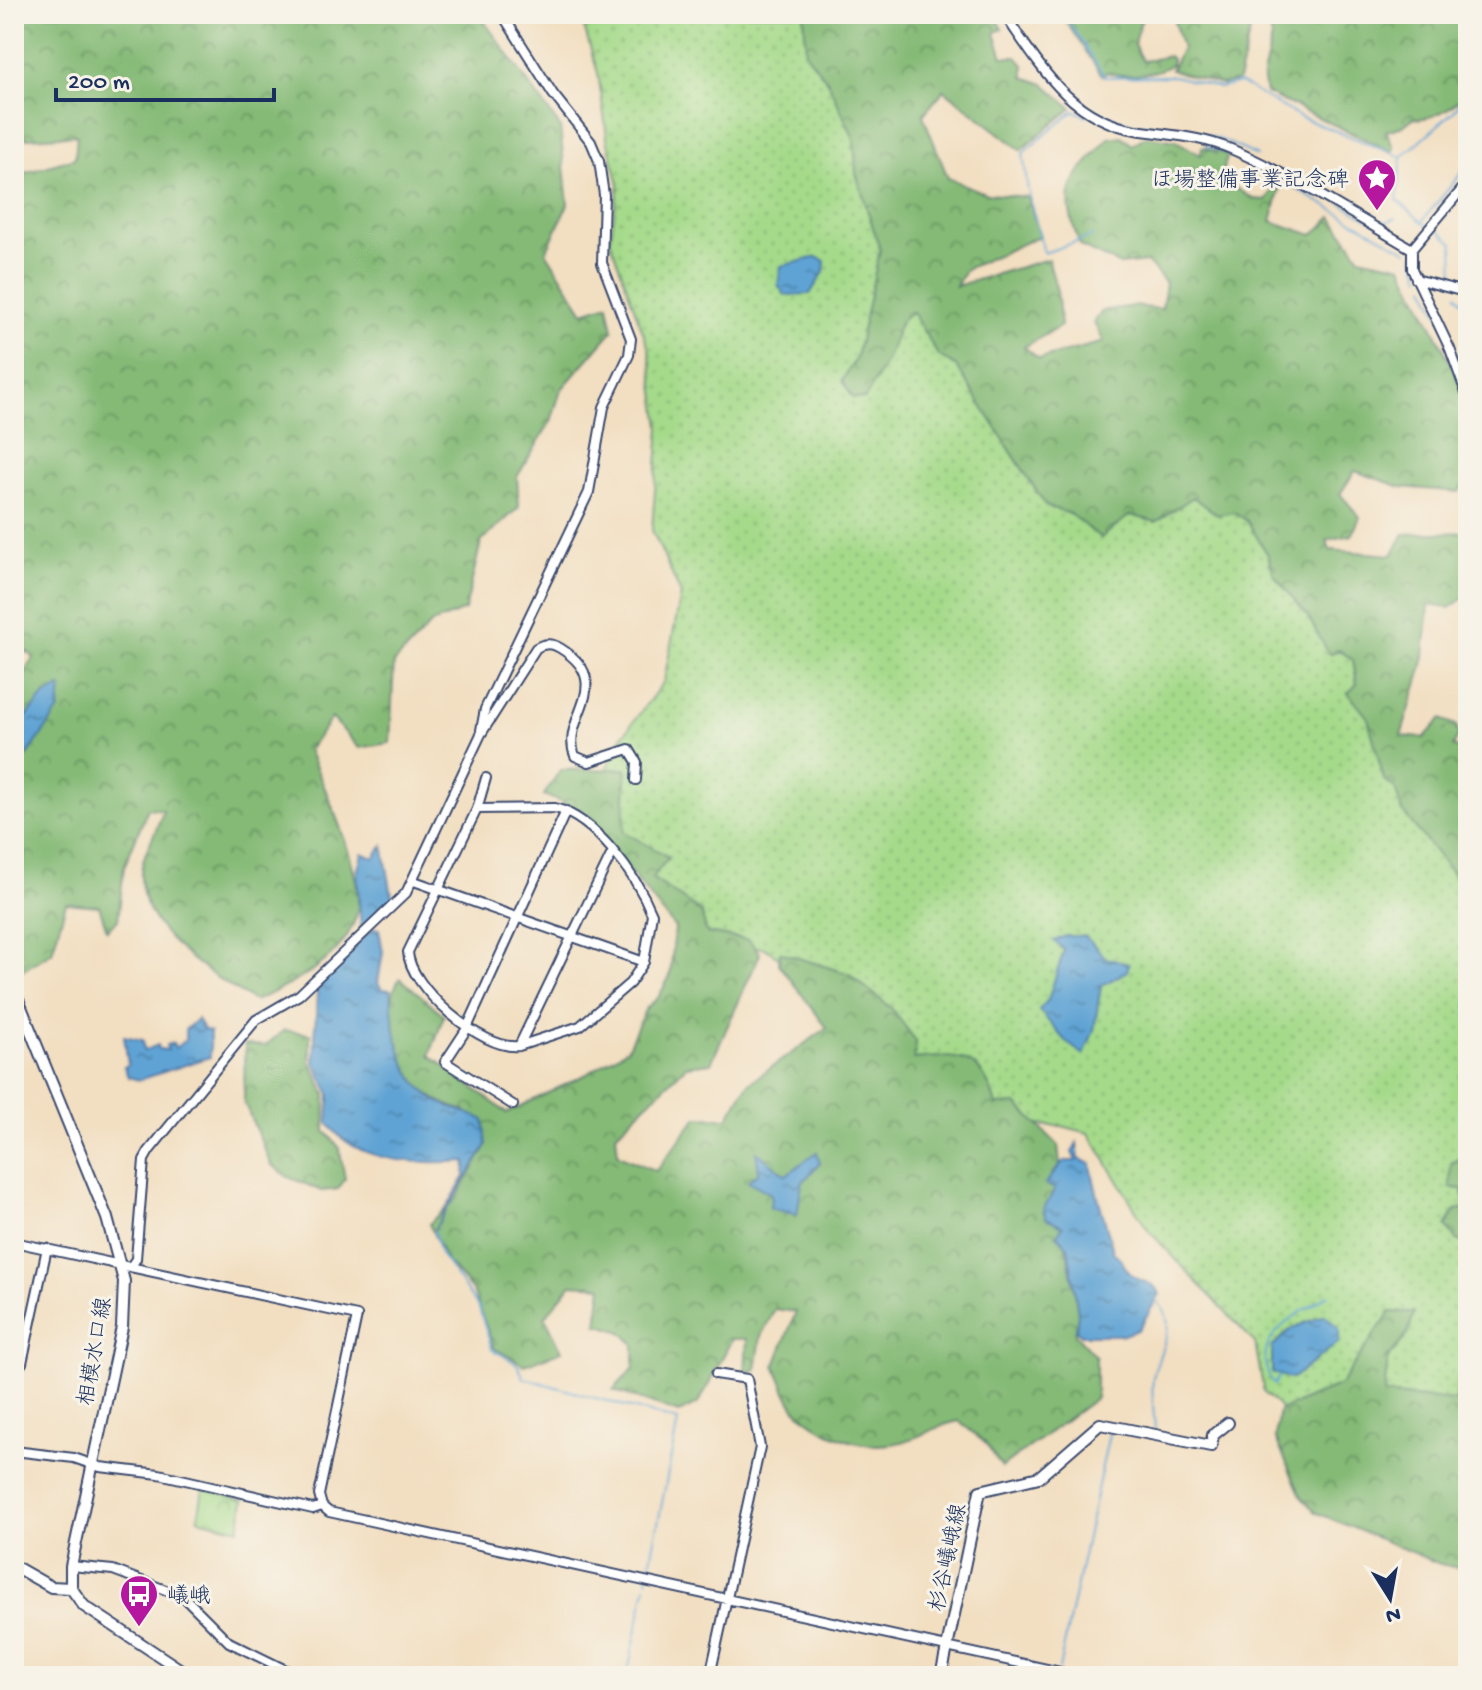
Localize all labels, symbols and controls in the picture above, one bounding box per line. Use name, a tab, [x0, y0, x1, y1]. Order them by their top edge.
scale bar	[56, 52, 274, 102]
text: 200 m	[68, 69, 130, 98]
place icon: ほ場整備事業記念碑	[1356, 157, 1398, 212]
place label: ほ場整備事業記念碑	[1151, 167, 1349, 195]
street label: 相模水口線	[74, 1295, 119, 1408]
street label: 杉谷嶬峨線	[925, 1501, 974, 1614]
north arrow	[1350, 1558, 1430, 1638]
bus stop icon: 嶬峨	[118, 1573, 160, 1628]
place label: 嶬峨	[167, 1584, 211, 1611]
text: N	[1384, 1600, 1403, 1628]

